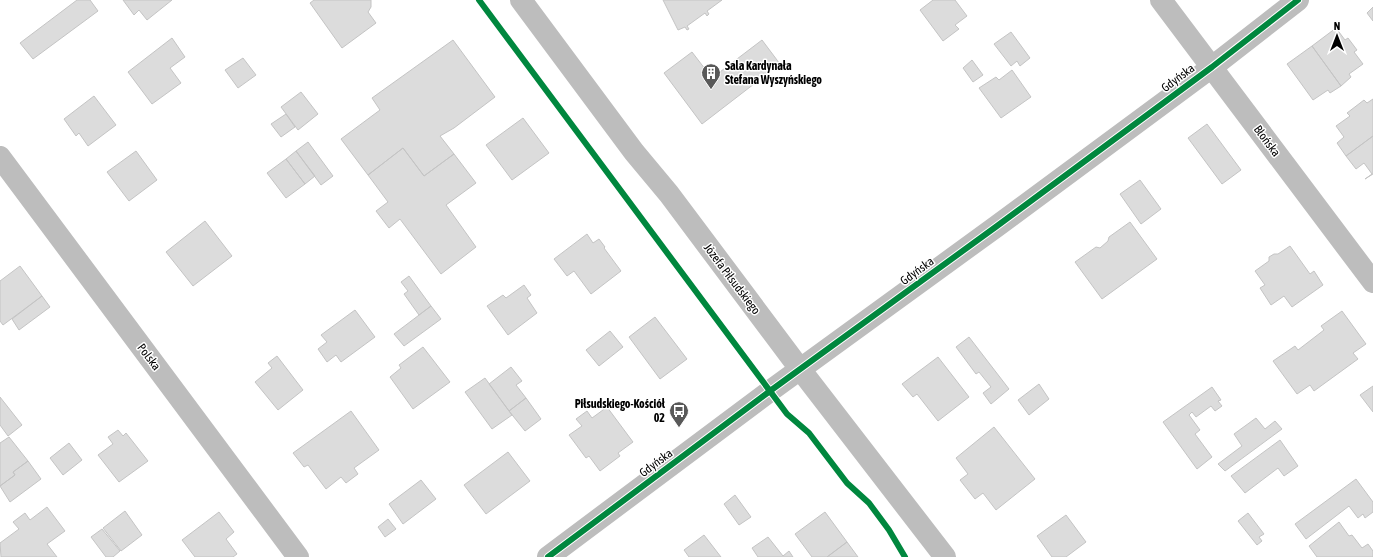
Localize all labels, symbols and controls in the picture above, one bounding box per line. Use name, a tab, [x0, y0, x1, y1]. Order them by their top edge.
north arrow	[1317, 16, 1357, 56]
text: N	[1334, 20, 1340, 32]
place label: Sala Kardynała Stefana Wyszyńskiego	[725, 59, 822, 87]
street label: Gdyńska	[1159, 61, 1197, 95]
building icon: Sala Kardynała Stefana Wyszyńskiego	[700, 62, 722, 90]
street label: Błońska	[1251, 123, 1283, 159]
street label: Józefa Piłsudskiego	[701, 241, 763, 317]
street label: Gdyńska	[898, 254, 936, 288]
street label: Polska	[134, 341, 164, 373]
place label: Piłsudskiego-Kościół 02	[575, 397, 666, 425]
bus stop icon: Piłsudskiego-Kościół 02	[668, 400, 690, 428]
street label: Gdyńska	[637, 446, 675, 480]

